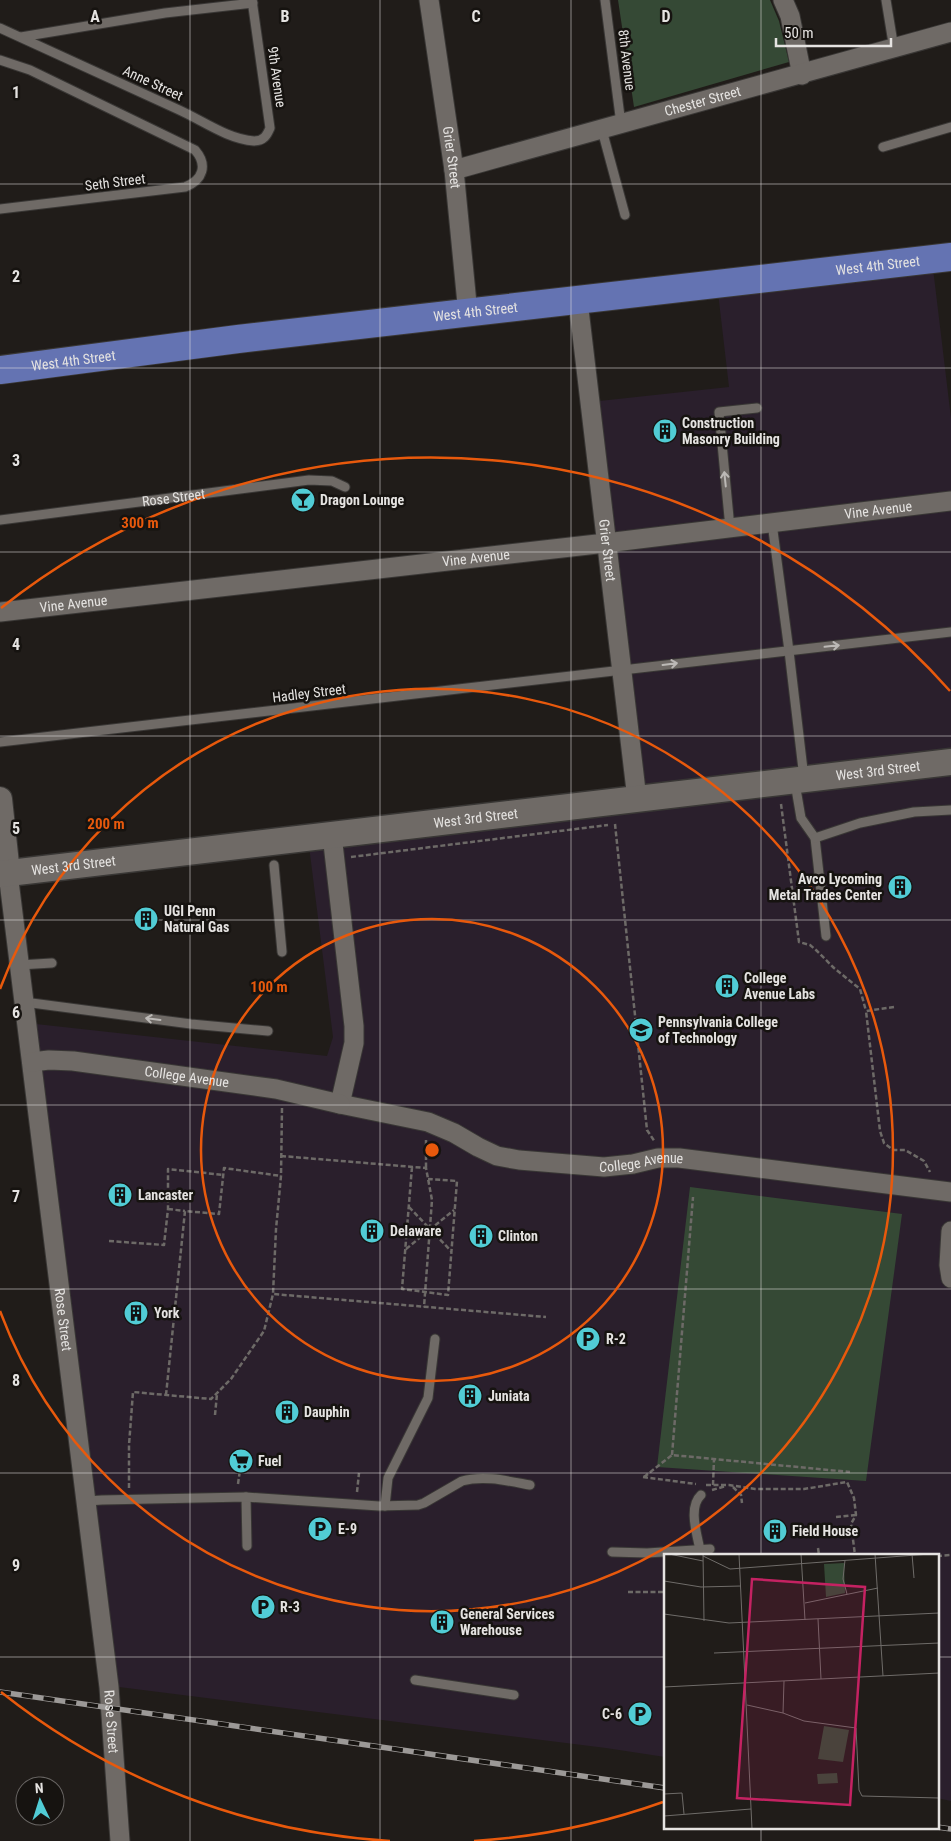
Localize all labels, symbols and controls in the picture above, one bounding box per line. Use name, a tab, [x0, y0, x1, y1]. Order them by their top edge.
text: A	[90, 7, 100, 26]
text: B	[281, 7, 290, 26]
text: C	[471, 7, 481, 26]
text: D	[661, 7, 671, 26]
scale bar	[776, 15, 891, 47]
text: 50 m	[784, 24, 814, 42]
street label: 8th Avenue	[615, 29, 639, 92]
street label: 9th Avenue	[265, 46, 289, 109]
street label: Anne Street	[121, 62, 185, 104]
text: 1	[12, 83, 20, 102]
street label: Chester Street	[663, 83, 743, 119]
street label: Grier Street	[440, 125, 464, 189]
street label: Seth Street	[84, 170, 146, 194]
street label: West 4th Street	[835, 253, 921, 278]
text: 2	[12, 267, 20, 286]
street label: West 4th Street	[432, 299, 518, 324]
street label: West 4th Street	[30, 347, 116, 374]
place label: Construction Masonry Building	[682, 415, 780, 447]
building icon: Construction Masonry Building	[652, 418, 678, 444]
text: 3	[12, 451, 20, 470]
one-way arrow	[720, 472, 730, 488]
street label: Rose Street	[141, 486, 206, 510]
bar icon: Dragon Lounge	[290, 487, 316, 513]
place label: Dragon Lounge	[320, 492, 405, 508]
street label: Vine Avenue	[843, 498, 913, 522]
text: 300 m	[121, 514, 159, 532]
street label: Grier Street	[596, 518, 619, 582]
street label: Vine Avenue	[441, 546, 511, 570]
street label: Vine Avenue	[39, 592, 109, 615]
text: 4	[12, 635, 20, 654]
one-way arrow	[823, 641, 839, 651]
one-way arrow	[662, 659, 678, 669]
street label: Hadley Street	[271, 681, 347, 705]
street label: West 3rd Street	[835, 758, 921, 784]
street label: West 3rd Street	[433, 805, 519, 831]
text: 200 m	[87, 815, 125, 833]
text: 5	[12, 819, 20, 838]
street label: West 3rd Street	[30, 852, 117, 878]
place label: Avco Lycoming Metal Trades Center	[769, 871, 882, 903]
building icon: Avco Lycoming Metal Trades Center	[887, 874, 913, 900]
place label: UGI Penn Natural Gas	[164, 903, 229, 935]
building icon: UGI Penn Natural Gas	[133, 906, 159, 932]
place label: College Avenue Labs	[744, 970, 815, 1002]
building icon: College Avenue Labs	[714, 973, 740, 999]
text: 100 m	[250, 978, 288, 996]
text: 6	[12, 1003, 20, 1022]
one-way arrow	[146, 1014, 162, 1024]
place label: Pennsylvania College of Technology	[658, 1014, 778, 1046]
school or university icon: Pennsylvania College of Technology	[628, 1017, 654, 1043]
street label: College Avenue	[144, 1063, 230, 1090]
centre of rings	[423, 1141, 441, 1159]
street label: College Avenue	[599, 1150, 685, 1175]
building icon: Lancaster	[107, 1182, 133, 1208]
text: 7	[12, 1187, 20, 1206]
place label: Lancaster	[138, 1187, 194, 1203]
building icon: Delaware	[359, 1218, 385, 1244]
place label: Delaware	[390, 1223, 442, 1239]
building icon: Clinton	[468, 1223, 494, 1249]
place label: Clinton	[498, 1228, 538, 1244]
street label: Rose Street	[52, 1287, 75, 1352]
building icon: York	[123, 1300, 149, 1326]
place label: York	[154, 1305, 180, 1321]
parking icon: R-2	[575, 1326, 601, 1352]
place label: R-2	[606, 1331, 626, 1347]
text: 8	[12, 1371, 20, 1390]
building icon: Juniata	[457, 1383, 483, 1409]
place label: Juniata	[488, 1388, 530, 1404]
building icon: Dauphin	[274, 1399, 300, 1425]
place label: Dauphin	[304, 1404, 350, 1420]
supermarket icon: Fuel	[228, 1448, 254, 1474]
place label: Fuel	[258, 1453, 282, 1469]
parking icon: E-9	[307, 1516, 333, 1542]
building icon: Field House	[762, 1518, 788, 1544]
place label: E-9	[338, 1521, 357, 1537]
place label: Field House	[792, 1523, 858, 1539]
inset map	[664, 1554, 938, 1828]
text: 9	[12, 1556, 20, 1575]
parking icon: R-3	[250, 1594, 276, 1620]
place label: R-3	[280, 1599, 300, 1615]
place label: General Services Warehouse	[460, 1606, 555, 1638]
building icon: General Services Warehouse	[429, 1609, 455, 1635]
street label: Rose Street	[101, 1689, 122, 1754]
parking icon: C-6	[627, 1701, 653, 1727]
place label: C-6	[602, 1706, 622, 1722]
north arrow	[15, 1776, 65, 1826]
text: N	[34, 1780, 44, 1796]

